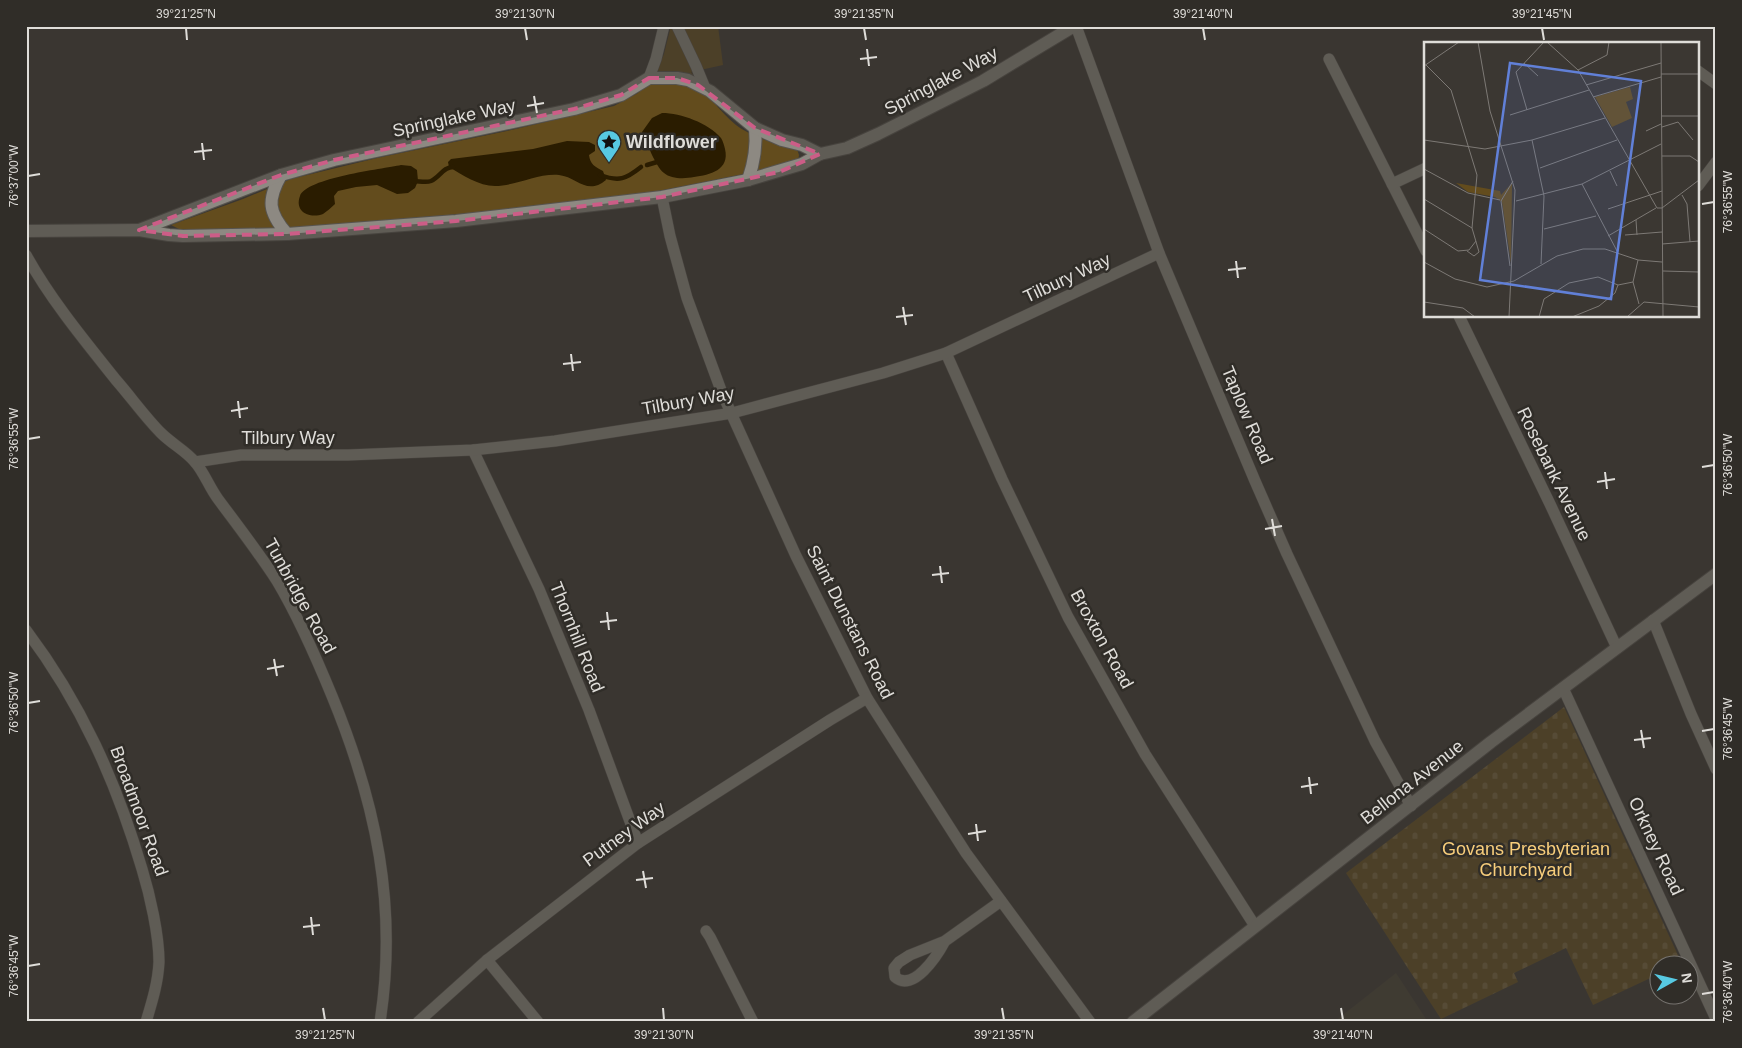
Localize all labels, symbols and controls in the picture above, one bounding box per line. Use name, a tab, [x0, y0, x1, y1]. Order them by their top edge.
text: 39°21'25"N	[156, 7, 216, 21]
text: 39°21'30"N	[495, 7, 555, 21]
text: 39°21'35"N	[834, 7, 894, 21]
text: 39°21'40"N	[1173, 7, 1233, 21]
text: 39°21'45"N	[1512, 7, 1572, 21]
inset map	[1424, 42, 1700, 318]
street label: Springlake Way	[881, 43, 1001, 119]
street label: Springlake Way	[391, 95, 517, 141]
place icon: Wildflower	[596, 129, 622, 163]
place label: Wildflower	[626, 132, 717, 152]
text: 76°37'00"W	[7, 144, 21, 207]
text: 76°36'55"W	[1721, 170, 1735, 233]
street label: Tilbury Way	[1020, 249, 1114, 307]
street label: Taplow Road	[1217, 363, 1277, 467]
street label: Tilbury Way	[640, 383, 736, 419]
street label: Rosebank Avenue	[1513, 404, 1595, 544]
text: 76°36'55"W	[7, 407, 21, 470]
street label: Tilbury Way	[241, 428, 335, 448]
text: 76°36'50"W	[1721, 433, 1735, 496]
street label: Tunbridge Road	[260, 535, 340, 657]
street label: Saint Dunstans Road	[802, 542, 898, 702]
street label: Thornhill Road	[546, 579, 608, 695]
street label: Broxton Road	[1067, 586, 1137, 692]
text: 76°36'50"W	[7, 671, 21, 734]
text: 76°36'45"W	[1721, 697, 1735, 760]
street label: Bellona Avenue	[1357, 736, 1467, 828]
street label: Broadmoor Road	[106, 743, 172, 879]
street label: Orkney Road	[1625, 794, 1687, 898]
street label: Putney Way	[579, 798, 669, 870]
park label: Govans Presbyterian Churchyard	[1442, 839, 1610, 880]
text: 76°36'45"W	[7, 934, 21, 997]
north arrow	[1650, 956, 1700, 1006]
text: 76°36'40"W	[1721, 960, 1735, 1023]
text: N	[1678, 972, 1696, 984]
text: 39°21'25"N	[295, 1028, 355, 1042]
text: 39°21'30"N	[634, 1028, 694, 1042]
text: 39°21'35"N	[974, 1028, 1034, 1042]
text: 39°21'40"N	[1313, 1028, 1373, 1042]

